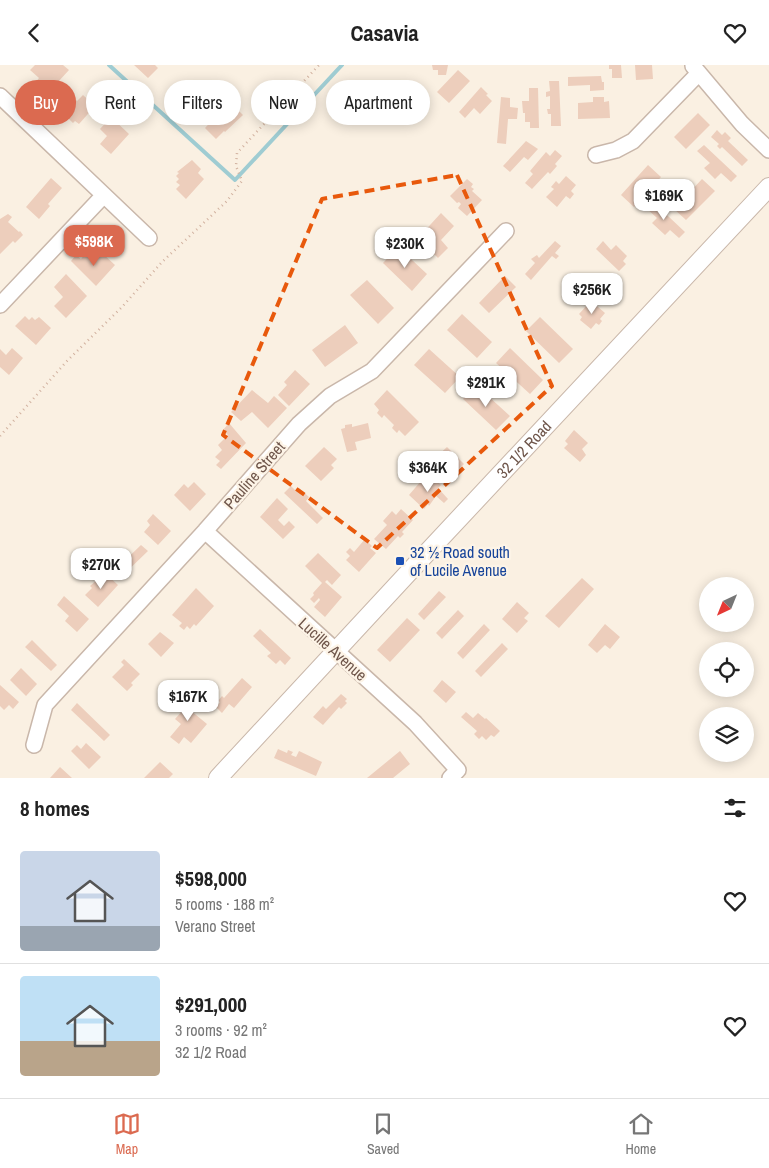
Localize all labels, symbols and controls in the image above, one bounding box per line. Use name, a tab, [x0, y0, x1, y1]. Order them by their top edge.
text: Casavia	[350, 18, 419, 48]
icon: back	[20, 19, 48, 47]
icon: heart	[721, 19, 749, 47]
chip: Buy	[15, 80, 76, 125]
chip: Rent	[86, 80, 154, 125]
chip: Filters	[164, 80, 241, 125]
chip: New	[251, 80, 316, 125]
chip: Apartment	[326, 80, 430, 125]
pin: $169K	[629, 179, 699, 221]
text: $169K	[645, 184, 683, 206]
pin: $598K	[59, 225, 129, 267]
pin: $230K	[370, 227, 440, 269]
text: $598K	[75, 230, 113, 252]
text: $230K	[386, 232, 424, 254]
pin: $256K	[557, 273, 627, 315]
text: $256K	[573, 278, 611, 300]
pin: $291K	[451, 365, 521, 408]
text: $291K	[467, 371, 505, 393]
street label: 32 1/2 Road	[491, 416, 556, 483]
street label: Pauline Street	[218, 436, 290, 514]
pin: $364K	[393, 451, 463, 493]
text: $364K	[409, 456, 447, 478]
place label: 32 ½ Road south of Lucile Avenue	[410, 541, 510, 581]
pin: $270K	[66, 547, 136, 590]
text: $270K	[82, 553, 120, 575]
marker: 32 ½ Road south of Lucile Avenue	[394, 555, 406, 567]
north arrow	[699, 577, 754, 633]
map controls	[699, 577, 754, 762]
street label: Lucille Avenue	[294, 612, 372, 686]
button: locate	[699, 642, 754, 697]
pin: $167K	[153, 679, 223, 722]
text: $167K	[169, 685, 207, 707]
button: layers	[699, 707, 754, 762]
text: 8 homes	[20, 794, 90, 823]
icon: filters	[721, 794, 749, 822]
text: $598,000	[175, 864, 247, 893]
icon: home	[60, 871, 120, 931]
icon: heart	[721, 887, 749, 915]
text: 5 rooms · 188 m²	[175, 893, 274, 915]
text: Verano Street	[175, 915, 255, 937]
text: $291,000	[175, 990, 247, 1019]
icon: home	[60, 996, 120, 1056]
icon: heart	[721, 1012, 749, 1040]
text: 3 rooms · 92 m²	[175, 1019, 267, 1041]
text: 32 1/2 Road	[175, 1041, 247, 1063]
tab: Map	[113, 1110, 141, 1158]
tab: Saved	[367, 1110, 399, 1158]
tab: Home	[625, 1110, 656, 1158]

